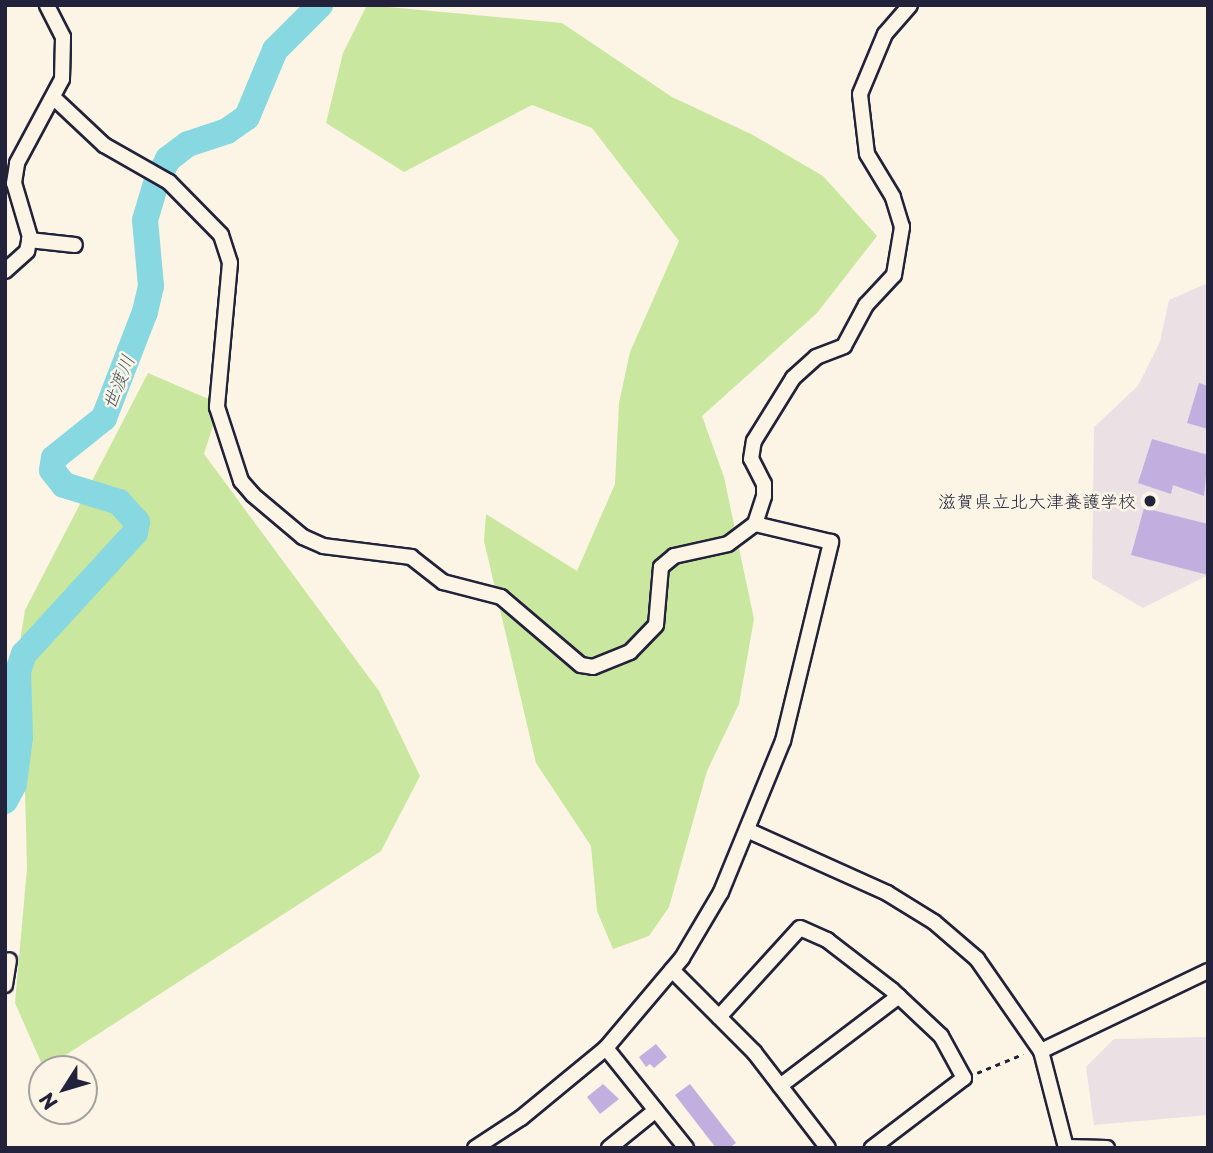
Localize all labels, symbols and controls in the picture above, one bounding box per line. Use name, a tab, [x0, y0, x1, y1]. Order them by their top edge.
water label: 世渡川	[97, 351, 139, 413]
place label: 滋賀県立北大津養護学校	[938, 490, 1136, 512]
marker: 滋賀県立北大津養護学校	[1142, 493, 1158, 509]
north arrow	[28, 1055, 98, 1125]
text: N	[32, 1087, 64, 1116]

